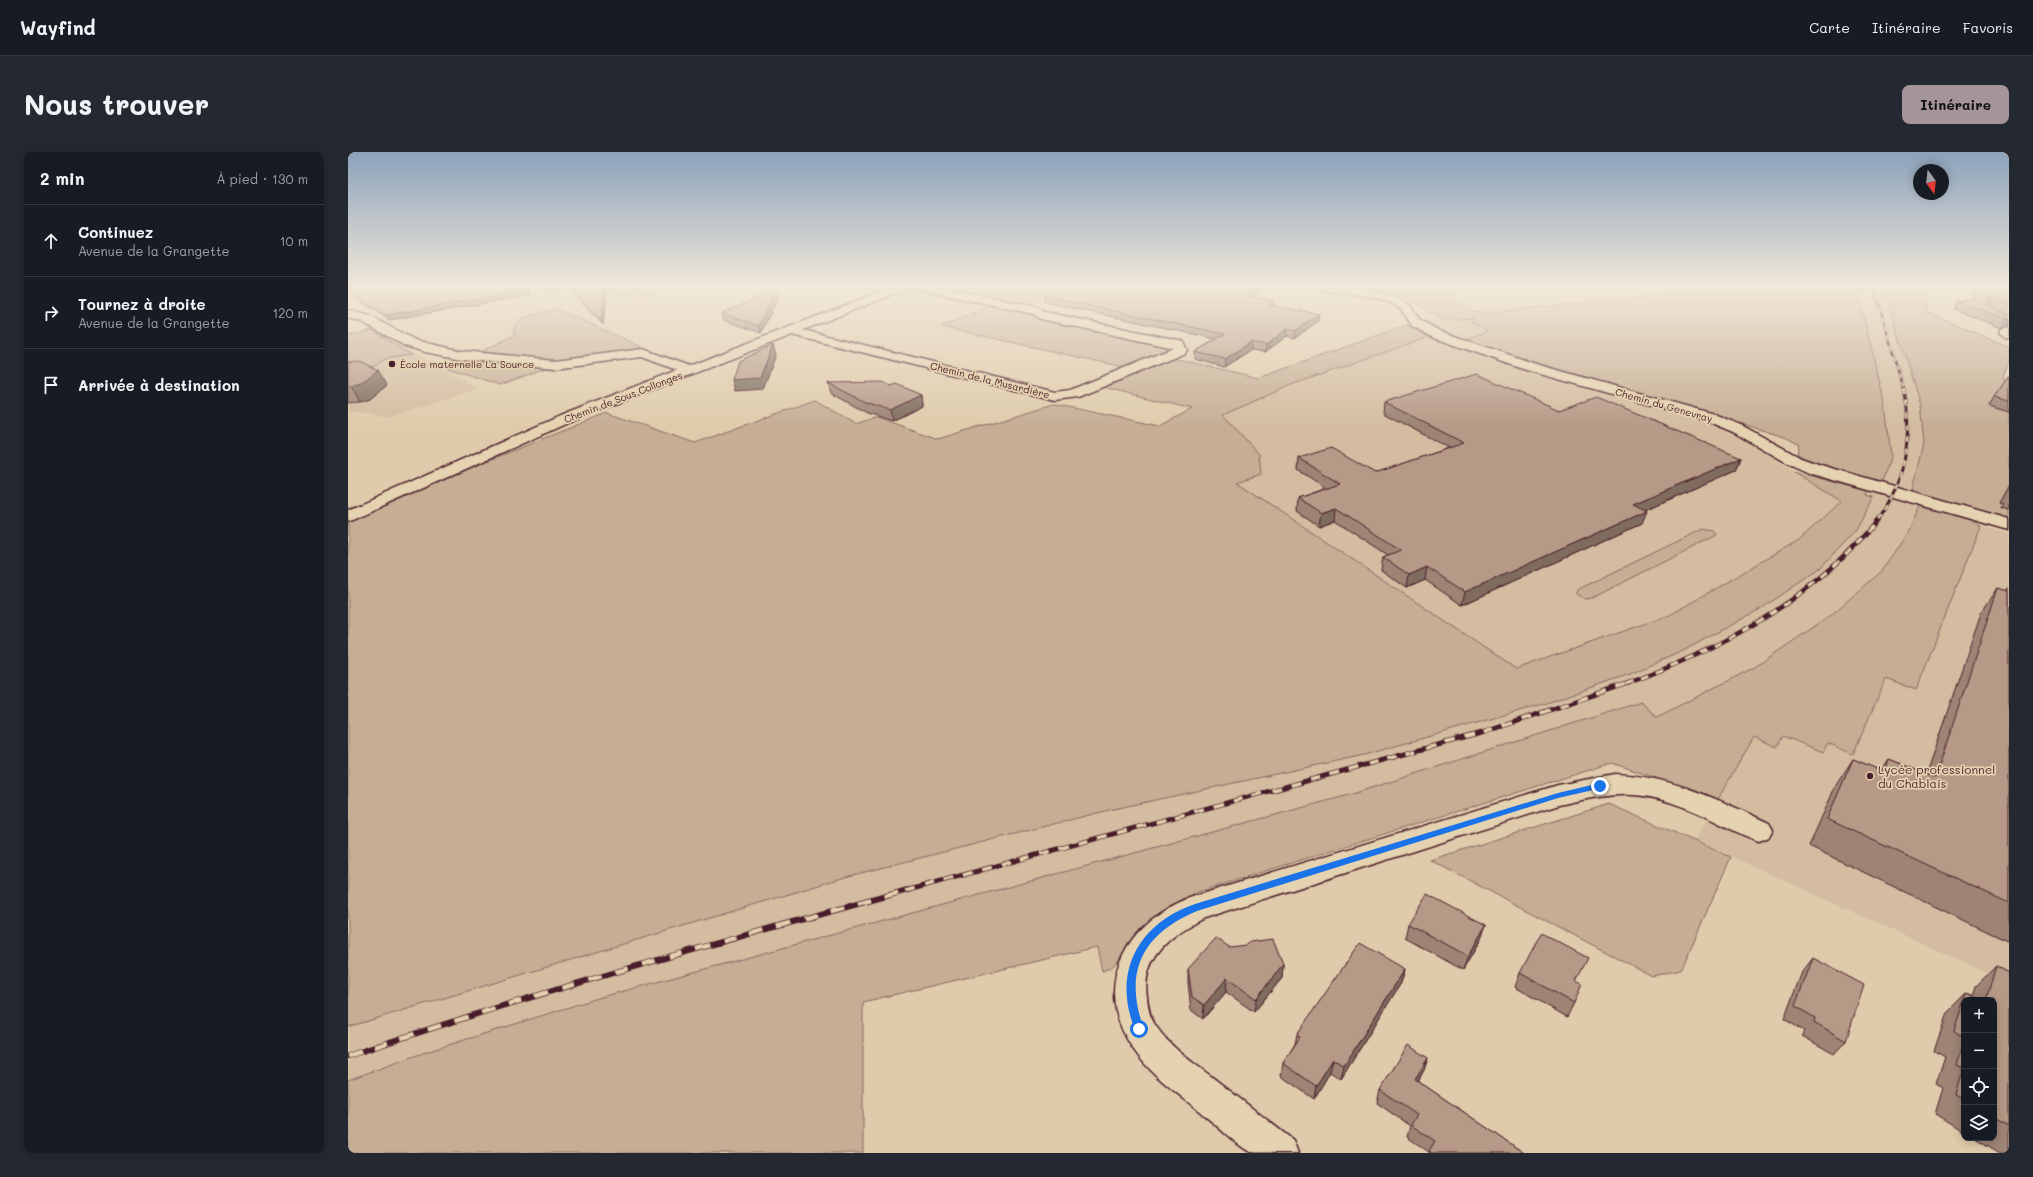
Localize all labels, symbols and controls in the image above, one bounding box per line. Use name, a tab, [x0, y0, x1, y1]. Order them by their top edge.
text: Wayfind	[20, 15, 96, 40]
text: Carte	[1809, 18, 1850, 37]
text: Itinéraire	[1872, 18, 1941, 37]
text: Favoris	[1963, 18, 2013, 37]
button: Itinéraire	[1902, 85, 2009, 124]
text: Nous trouver	[24, 86, 209, 122]
north arrow	[1913, 164, 1949, 200]
text: 2 min	[40, 167, 85, 189]
text: À pied · 130 m	[217, 170, 308, 187]
text: Continuez	[78, 222, 153, 242]
icon: ahead	[40, 230, 62, 252]
text: 10 m	[280, 232, 308, 249]
text: Avenue de la Grangette	[78, 242, 230, 259]
text: Tournez à droite	[78, 294, 206, 314]
icon: right	[40, 302, 62, 324]
text: 120 m	[272, 304, 308, 321]
text: Avenue de la Grangette	[78, 314, 230, 331]
place label: École maternelle La Source	[400, 357, 534, 371]
street label: Chemin de la Musardière	[929, 358, 1051, 402]
marker: École maternelle La Source	[387, 359, 397, 369]
street label: Chemin de Sous Collonges	[562, 368, 684, 426]
icon: arrive	[40, 374, 62, 396]
text: Arrivée à destination	[78, 375, 240, 395]
street label: Chemin du Genevray	[1614, 384, 1714, 426]
place label: Lycée professionnel du Chablais	[1878, 761, 1995, 791]
marker: Lycée professionnel du Chablais	[1865, 771, 1875, 781]
route end	[1591, 777, 1609, 795]
map controls	[1961, 997, 1997, 1141]
button: +	[1961, 997, 1997, 1033]
route start	[1130, 1020, 1148, 1038]
button: −	[1961, 1033, 1997, 1069]
button: locate	[1961, 1069, 1997, 1105]
button: layers	[1961, 1105, 1997, 1141]

